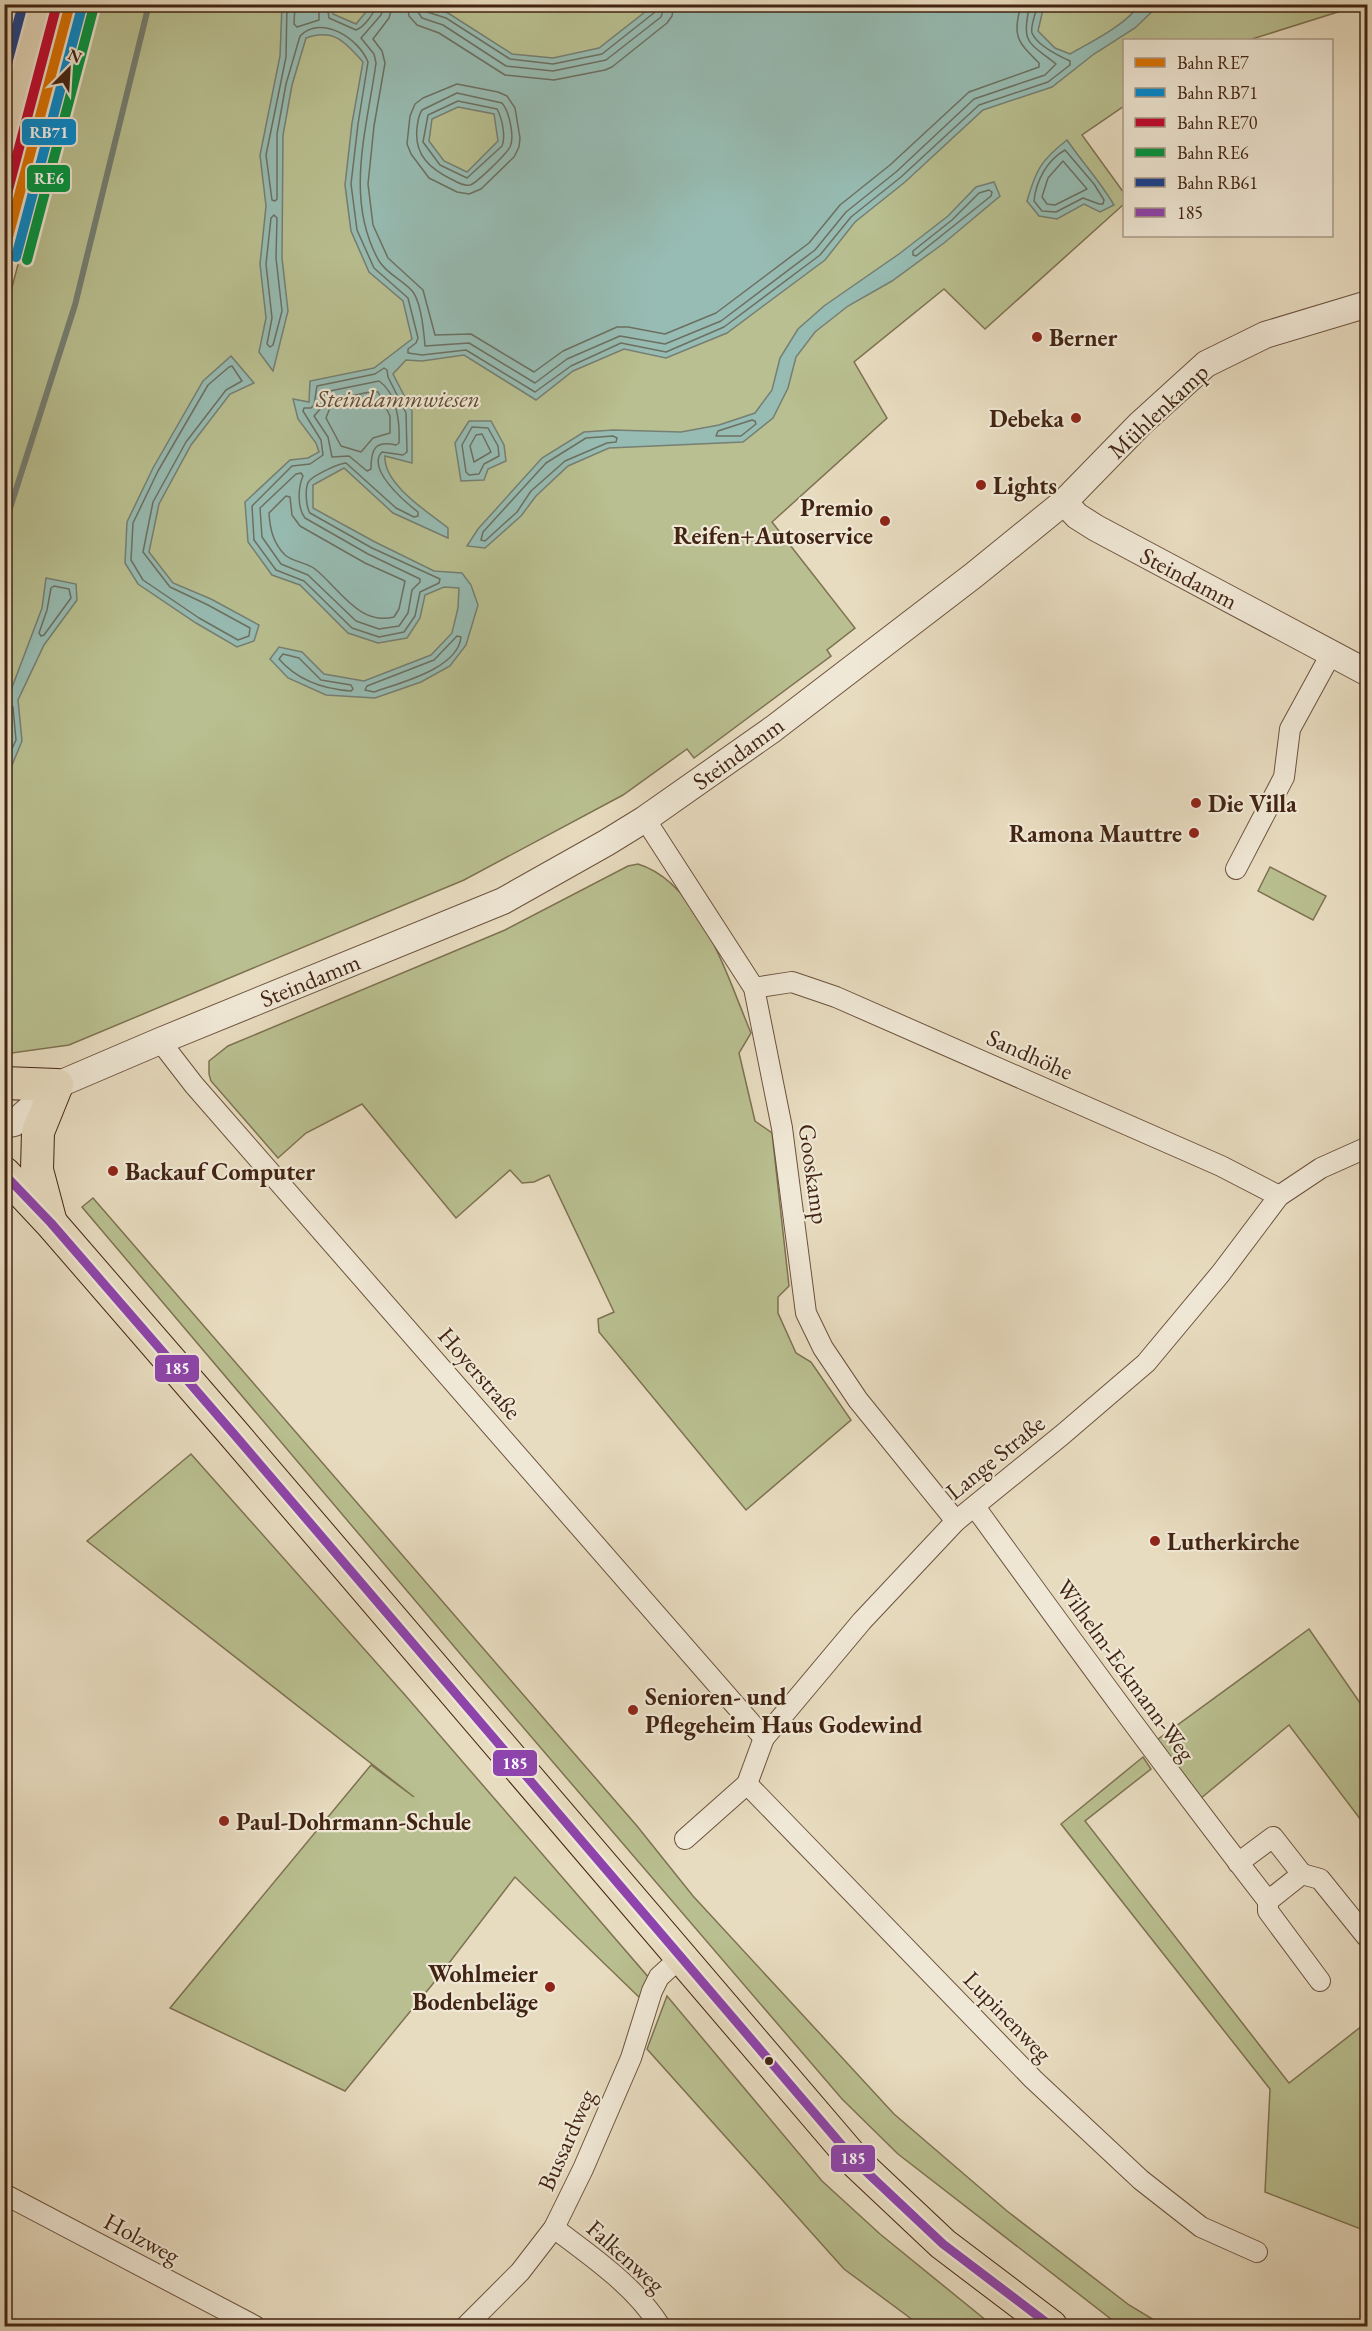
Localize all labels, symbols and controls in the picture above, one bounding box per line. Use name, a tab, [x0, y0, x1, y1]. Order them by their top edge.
north arrow	[39, 39, 99, 99]
legend	[1123, 39, 1333, 237]
text: N	[65, 44, 85, 68]
text: Bahn RE7	[1177, 51, 1249, 74]
text: Bahn RB71	[1177, 81, 1258, 104]
text: Bahn RE70	[1177, 111, 1258, 134]
line badge: RB71	[21, 118, 77, 146]
text: RB71	[29, 122, 69, 143]
text: Bahn RE6	[1177, 141, 1249, 164]
line badge: RE6	[26, 164, 71, 193]
text: RE6	[34, 168, 64, 189]
text: Bahn RB61	[1177, 171, 1258, 194]
text: 185	[1177, 201, 1203, 224]
place label: Berner	[1049, 322, 1118, 353]
marker: Berner	[1030, 330, 1044, 344]
street label: Mühlenkamp	[1101, 357, 1215, 465]
park label: Steindammwiesen	[315, 383, 480, 414]
place label: Debeka	[989, 403, 1064, 434]
marker: Debeka	[1069, 411, 1083, 425]
place label: Lights	[993, 470, 1057, 502]
marker: Lights	[974, 478, 988, 492]
place label: Premio Reifen+Autoservice	[673, 492, 873, 551]
marker: Premio Reifen+Autoservice	[878, 514, 892, 528]
street label: Steindamm	[1135, 540, 1243, 617]
street label: Steindamm	[686, 709, 790, 797]
place label: Die Villa	[1208, 788, 1297, 819]
marker: Die Villa	[1189, 796, 1203, 810]
place label: Ramona Mauttre	[1009, 818, 1182, 849]
marker: Ramona Mauttre	[1187, 826, 1201, 840]
street label: Steindamm	[255, 946, 365, 1014]
street label: Sandhöhe	[982, 1021, 1078, 1087]
street label: Gooskamp	[792, 1122, 836, 1226]
place label: Backauf Computer	[125, 1156, 315, 1187]
marker: Backauf Computer	[106, 1164, 120, 1178]
street label: Hoyerstraße	[431, 1320, 529, 1426]
line badge: 185	[154, 1354, 200, 1383]
text: 185	[164, 1358, 190, 1379]
street label: Lange Straße	[939, 1408, 1051, 1506]
place label: Lutherkirche	[1167, 1526, 1300, 1557]
marker: Lutherkirche	[1148, 1534, 1162, 1548]
street label: Wilhelm-Eckmann-Weg	[1049, 1573, 1203, 1768]
place label: Senioren- und Pflegeheim Haus Godewind	[645, 1681, 923, 1741]
marker: Senioren- und Pflegeheim Haus Godewind	[626, 1703, 640, 1717]
line badge: 185	[492, 1749, 538, 1777]
text: 185	[502, 1753, 528, 1774]
place label: Paul-Dohrmann-Schule	[236, 1806, 471, 1837]
marker: Paul-Dohrmann-Schule	[217, 1814, 231, 1828]
place label: Wohlmeier Bodenbeläge	[413, 1958, 538, 2018]
street label: Lupinenweg	[957, 1964, 1059, 2068]
marker: Wohlmeier Bodenbeläge	[543, 1980, 557, 1994]
unlabelled marker	[763, 2055, 775, 2067]
street label: Bussardweg	[530, 2084, 602, 2195]
line badge: 185	[830, 2144, 876, 2173]
text: 185	[840, 2148, 866, 2169]
street label: Holzweg	[99, 2205, 186, 2271]
street label: Falkenweg	[580, 2213, 672, 2300]

